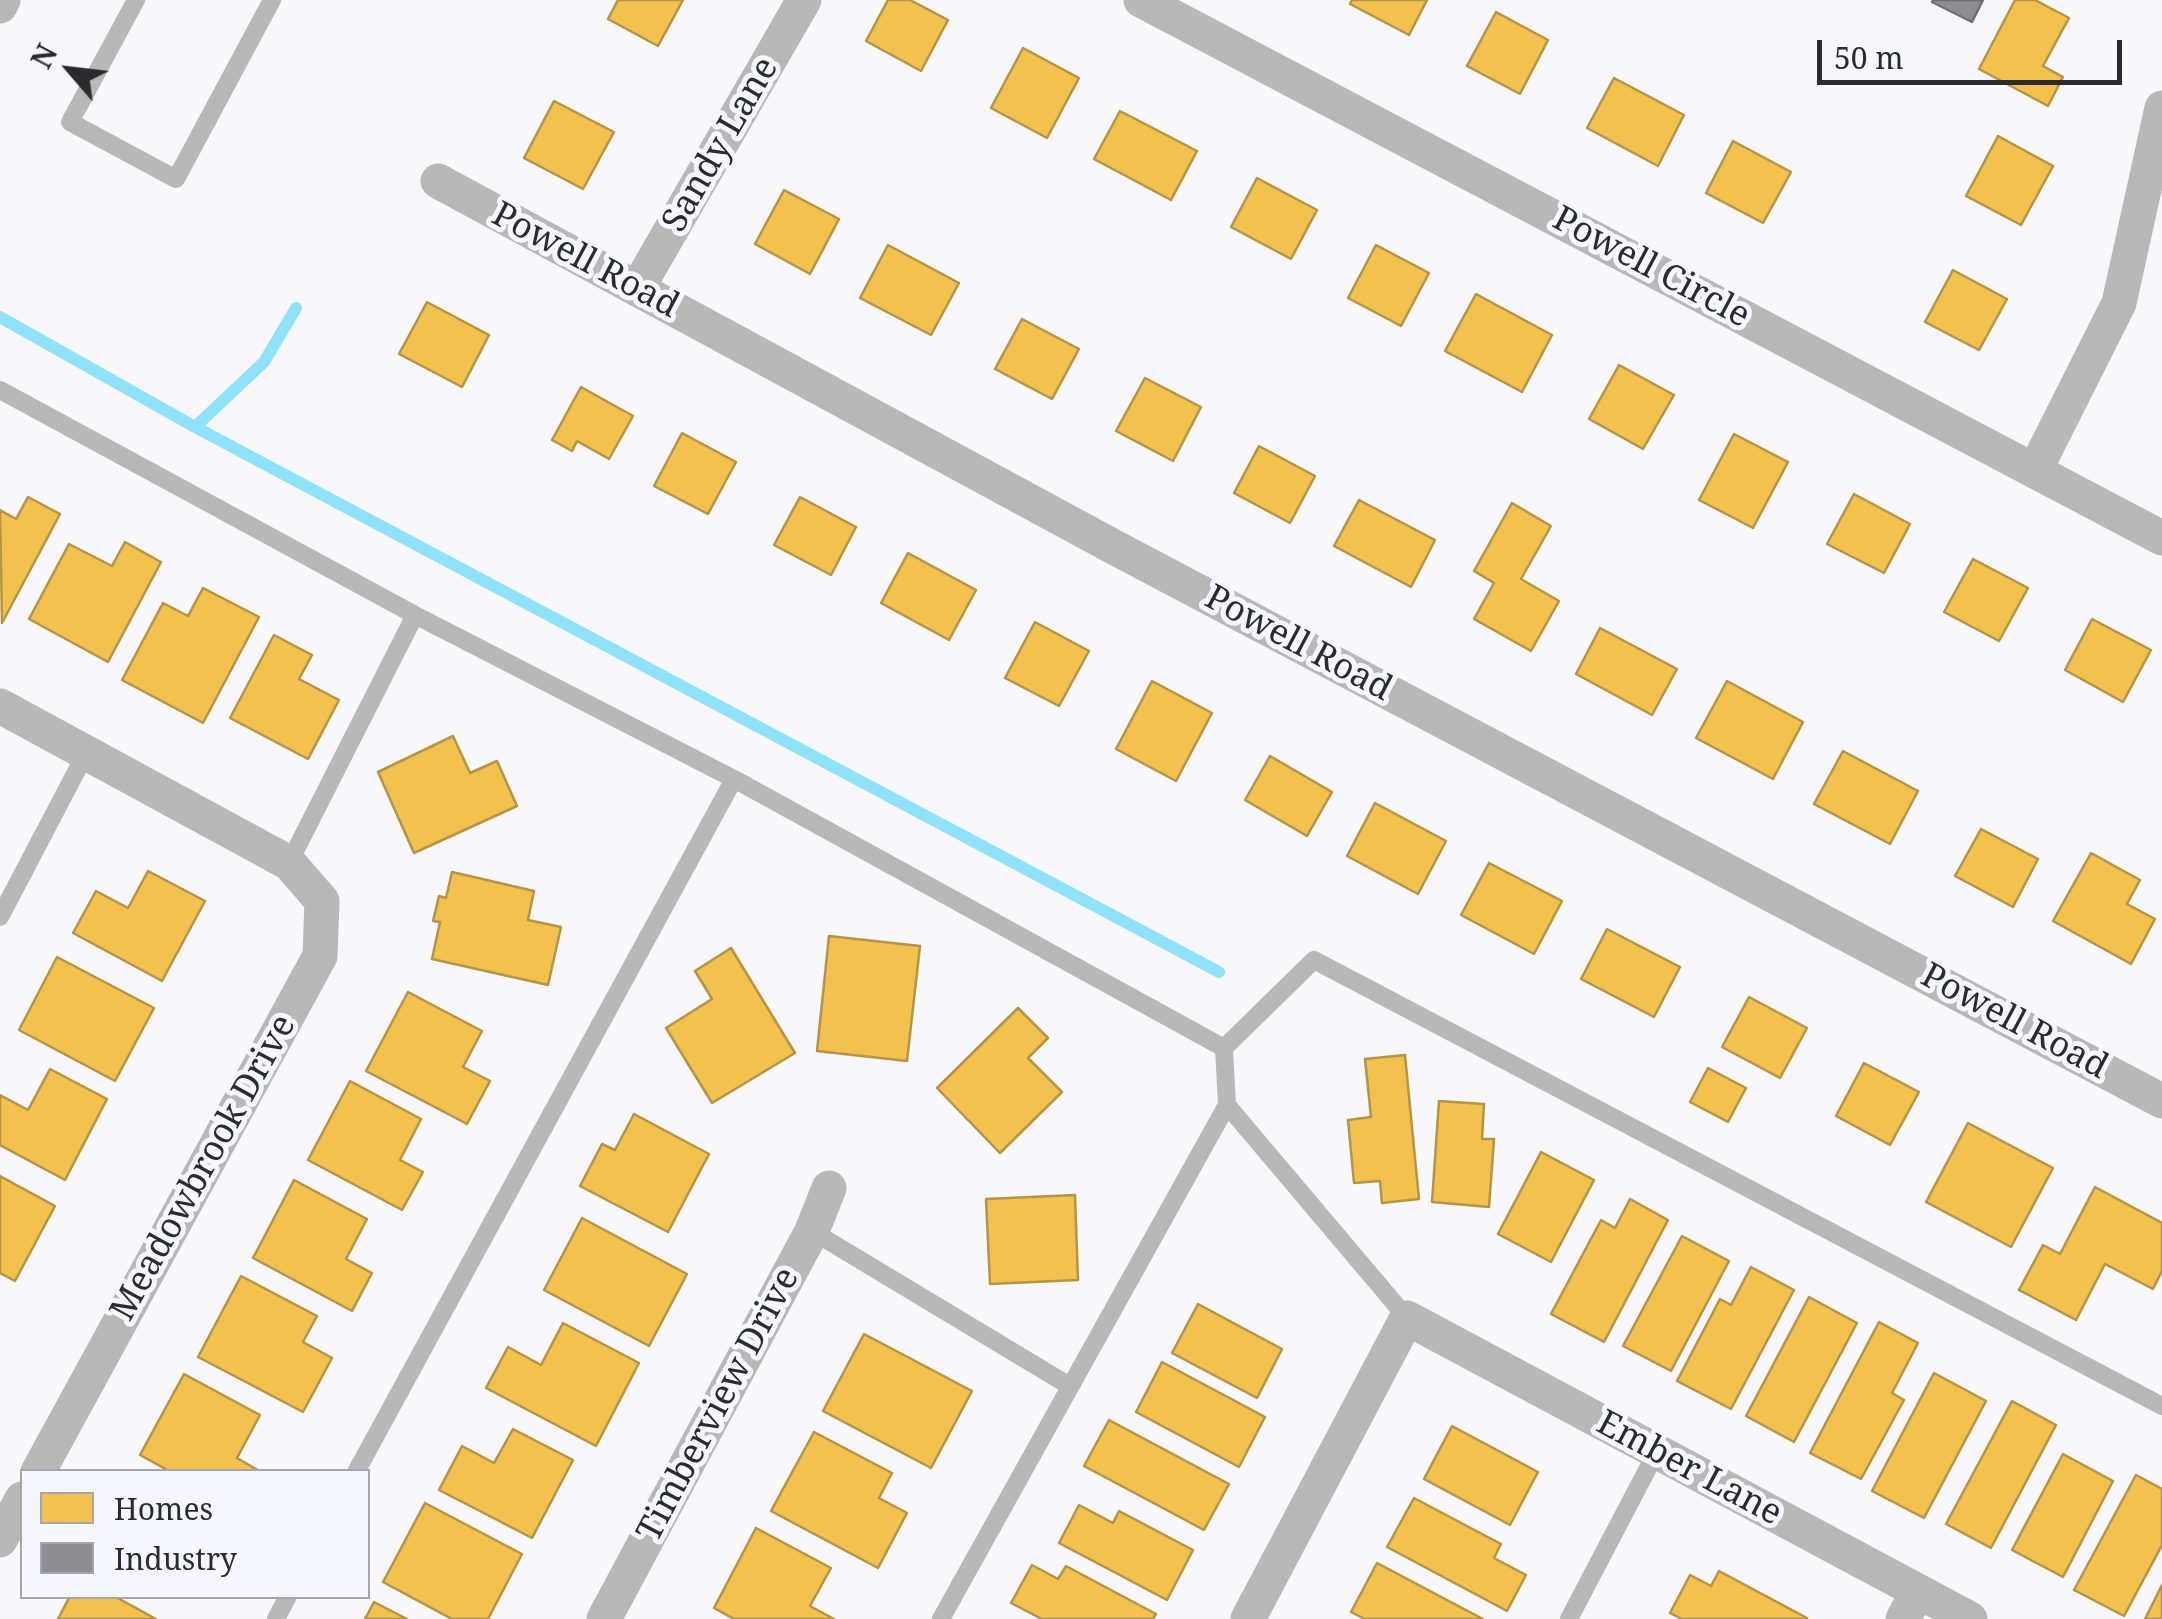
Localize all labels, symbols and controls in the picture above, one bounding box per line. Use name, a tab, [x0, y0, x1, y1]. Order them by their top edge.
north arrow	[20, 20, 120, 120]
scale bar	[1822, 20, 2127, 82]
text: N	[22, 37, 65, 75]
text: 50 m	[1834, 37, 1904, 78]
street label: Sandy Lane	[654, 50, 788, 240]
street label: Powell Road	[484, 194, 686, 328]
street label: Powell Circle	[1545, 199, 1757, 337]
street label: Powell Road	[1197, 577, 1399, 711]
street label: Powell Road	[1913, 955, 2115, 1089]
street label: Meadowbrook Drive	[102, 1008, 306, 1328]
street label: Timberview Drive	[629, 1261, 809, 1549]
street label: Ember Lane	[1589, 1403, 1789, 1535]
legend	[20, 1469, 370, 1599]
text: Homes	[114, 1488, 213, 1529]
text: Industry	[114, 1538, 237, 1579]

